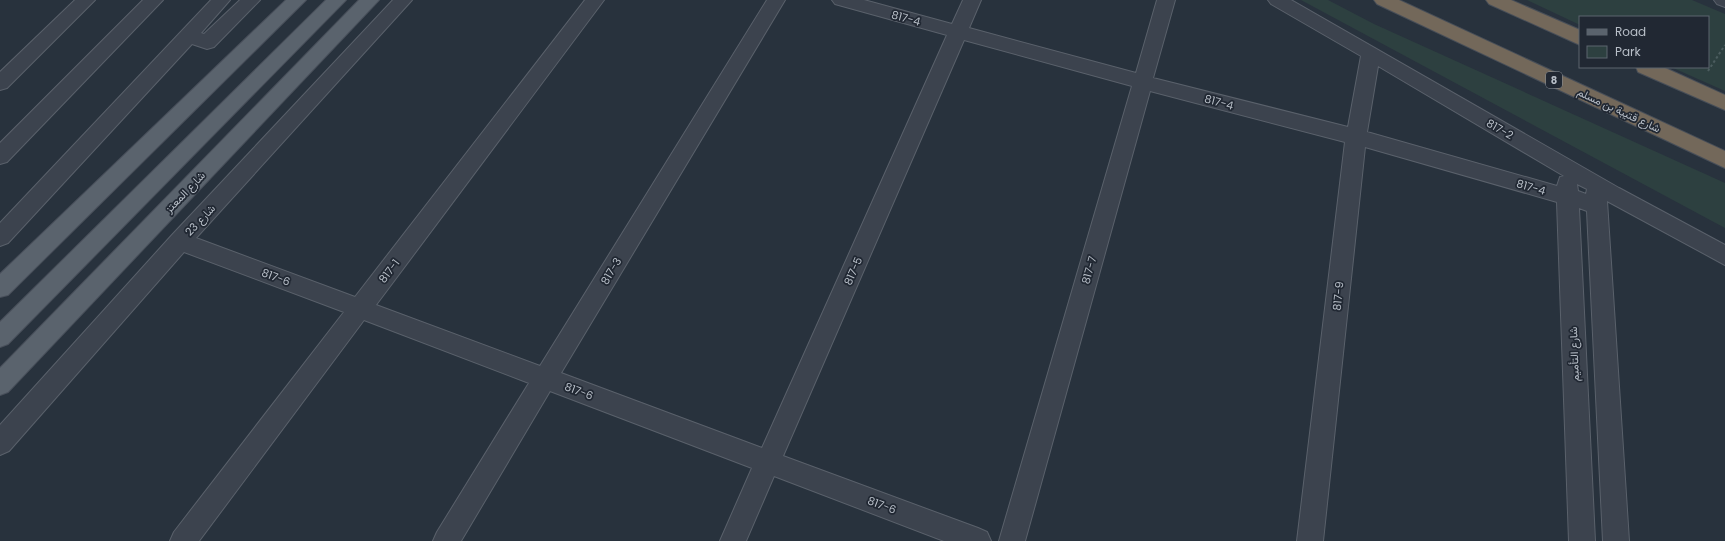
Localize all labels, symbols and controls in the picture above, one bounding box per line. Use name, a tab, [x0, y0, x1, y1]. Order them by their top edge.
street label: 817-4	[890, 6, 922, 30]
legend	[1579, 16, 1709, 68]
text: Road	[1615, 23, 1646, 40]
text: Park	[1615, 43, 1642, 60]
road number: 8	[1546, 72, 1562, 88]
street label: شارع قتيبة بن مسلم	[1575, 84, 1664, 136]
street label: 817-4	[1203, 90, 1235, 114]
street label: 817-2	[1484, 115, 1516, 143]
street label: شارع المعتز	[161, 168, 209, 217]
street label: 817-4	[1515, 175, 1547, 199]
street label: شارع 23	[181, 200, 219, 239]
street label: 817-3	[597, 254, 625, 288]
street label: 817-5	[840, 254, 866, 288]
street label: 817-7	[1077, 254, 1101, 286]
street label: 817-1	[375, 256, 403, 286]
street label: 817-6	[259, 264, 293, 290]
street label: 817-9	[1329, 280, 1348, 311]
street label: شارع التأميم	[1565, 326, 1583, 382]
street label: 817-6	[562, 378, 596, 404]
street label: 817-6	[865, 492, 899, 518]

